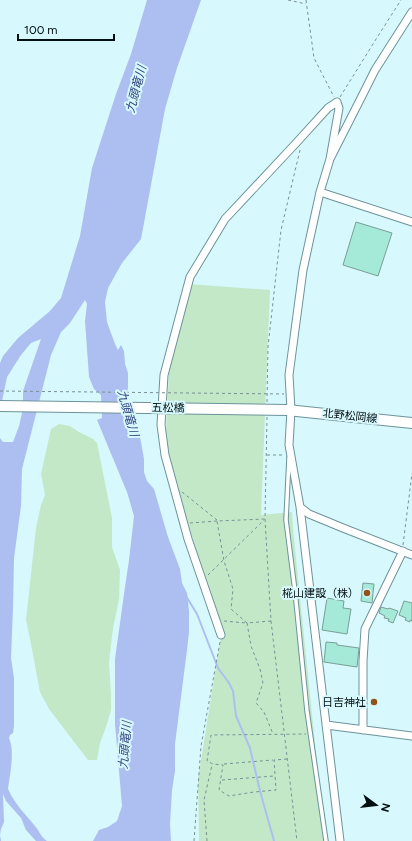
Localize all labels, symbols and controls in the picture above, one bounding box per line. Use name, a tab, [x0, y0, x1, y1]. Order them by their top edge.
scale bar	[18, 16, 114, 42]
text: 100 m	[24, 23, 58, 37]
water label: 九頭竜川	[123, 62, 149, 114]
water label: 九頭竜川	[115, 388, 142, 440]
street label: 五松橋	[151, 401, 185, 415]
street label: 北野松岡線	[322, 407, 378, 425]
place label: 椛山建設（株）	[282, 587, 359, 600]
marker: 椛山建設（株）	[362, 588, 372, 598]
place label: 日吉神社	[322, 696, 366, 709]
marker: 日吉神社	[369, 697, 379, 707]
water label: 九頭竜川	[116, 718, 134, 770]
north arrow	[356, 785, 396, 825]
text: N	[378, 802, 393, 813]

